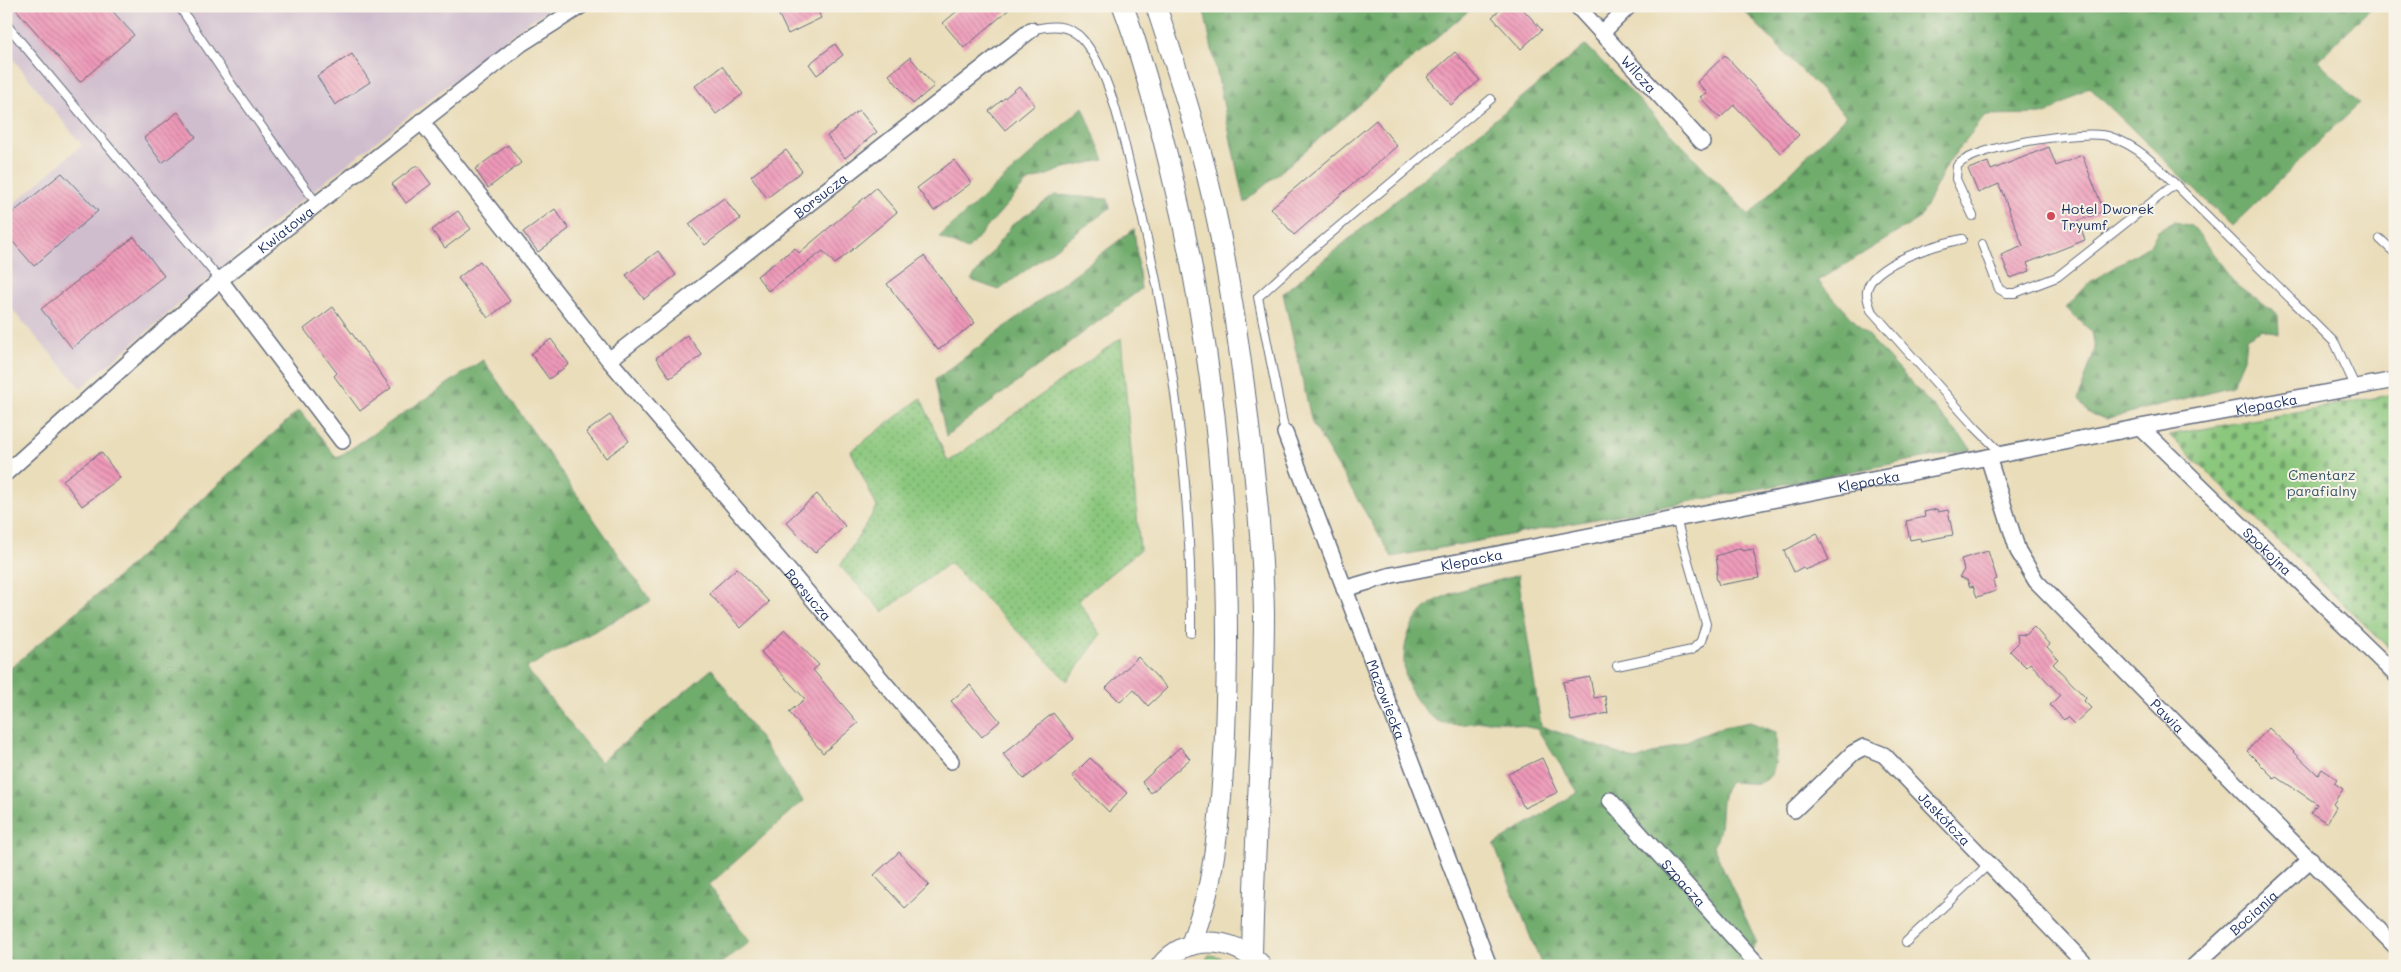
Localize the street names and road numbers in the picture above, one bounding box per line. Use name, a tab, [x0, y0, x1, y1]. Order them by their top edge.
street label: Wilcza	[1617, 51, 1661, 97]
street label: Borsucza	[789, 168, 851, 222]
street label: Kwiatowa	[253, 201, 317, 257]
street label: Klepacka	[2234, 389, 2299, 419]
street label: Klepacka	[1836, 465, 1901, 496]
street label: Spokojna	[2239, 523, 2297, 579]
street label: Klepacka	[1439, 544, 1504, 575]
street label: Borsucza	[781, 564, 837, 625]
street label: Mazowiecka	[1363, 656, 1411, 742]
street label: Pawia	[2147, 694, 2189, 737]
street label: Jaskółcza	[1914, 787, 1975, 849]
street label: Szpacza	[1658, 855, 1711, 910]
street label: Bociania	[2225, 885, 2281, 939]

